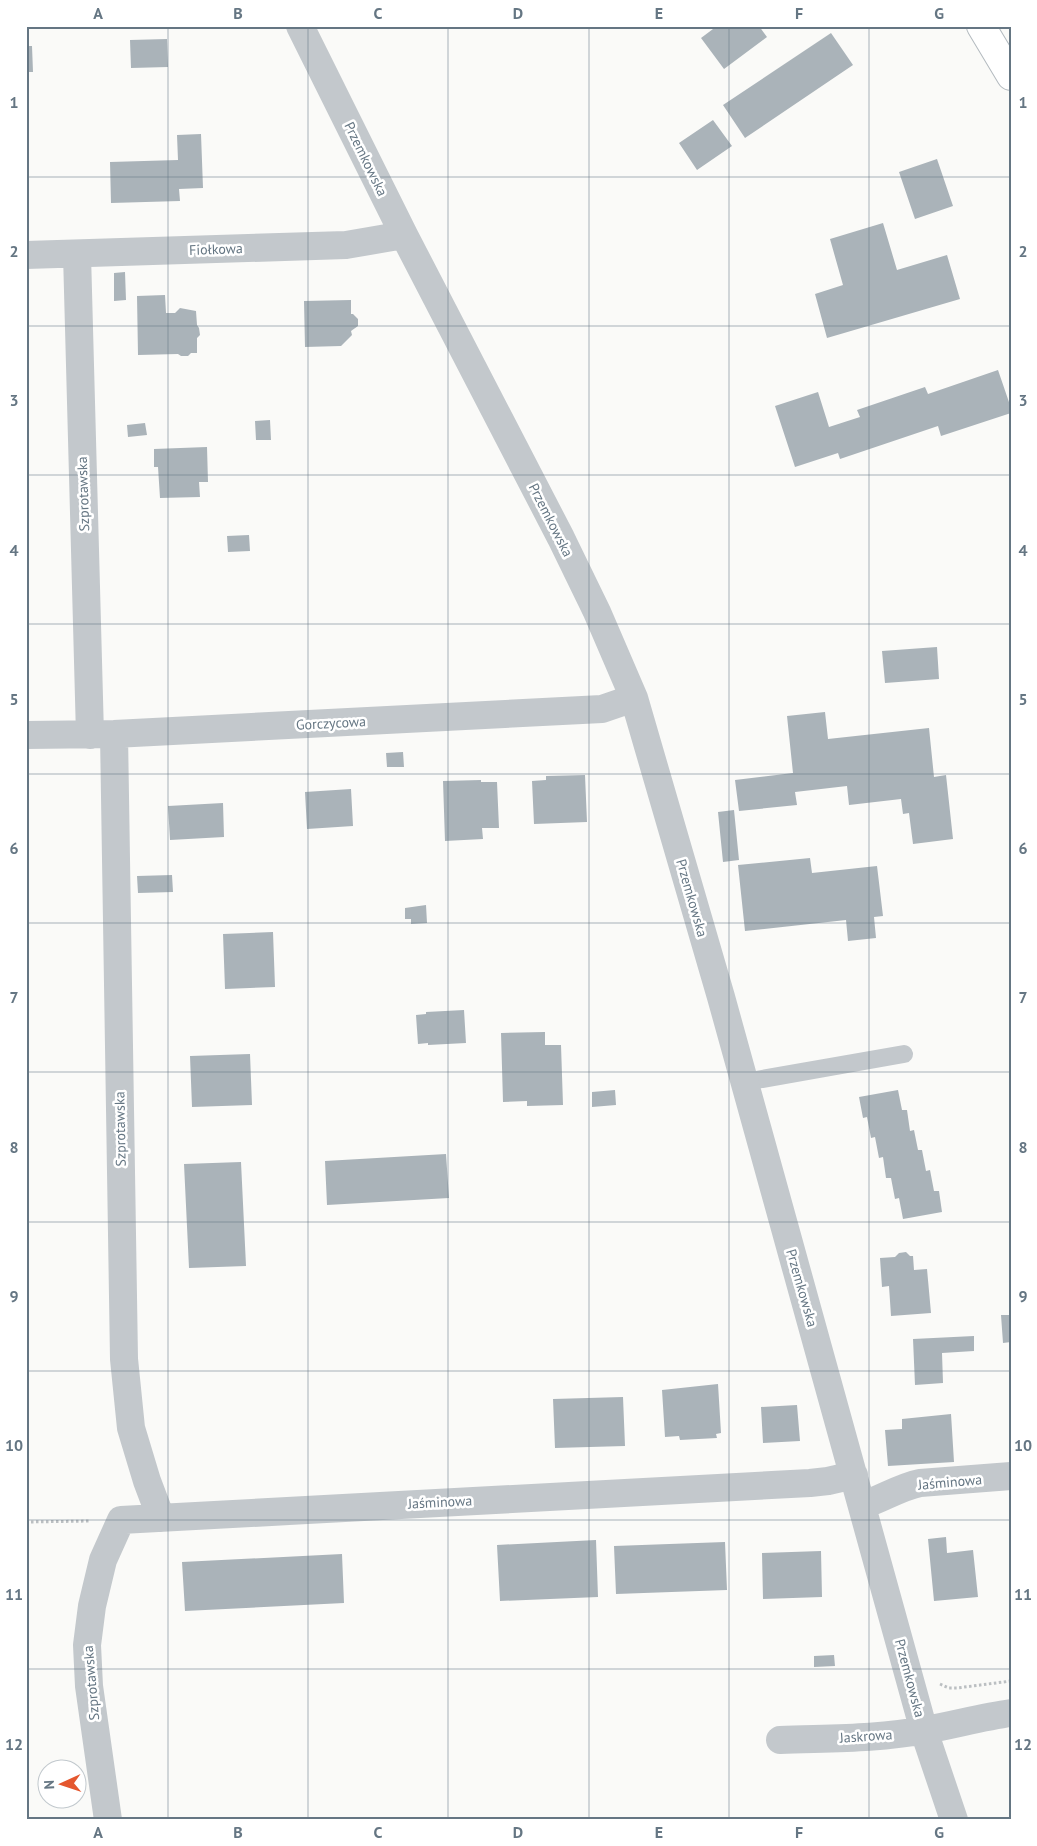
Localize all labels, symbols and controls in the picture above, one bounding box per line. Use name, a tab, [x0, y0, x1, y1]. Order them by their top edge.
text: A	[93, 3, 103, 23]
text: B	[233, 3, 243, 23]
text: C	[374, 3, 383, 23]
text: D	[513, 3, 523, 23]
text: E	[655, 3, 663, 23]
text: F	[795, 3, 803, 23]
text: G	[934, 3, 944, 23]
text: 1	[9, 92, 19, 112]
text: 1	[1018, 92, 1028, 112]
street label: Przemkowska	[340, 119, 392, 199]
street label: Fiołkowa	[189, 239, 243, 259]
text: 2	[9, 241, 19, 261]
text: 2	[1018, 241, 1028, 261]
text: 3	[9, 390, 19, 410]
text: 3	[1018, 390, 1028, 410]
street label: Szprotawska	[73, 456, 93, 532]
street label: Przemkowska	[525, 480, 577, 560]
text: 4	[9, 540, 19, 560]
text: 4	[1018, 540, 1028, 560]
text: 5	[9, 689, 19, 709]
text: 5	[1018, 689, 1028, 709]
street label: Gorczycowa	[296, 712, 366, 734]
text: 6	[9, 838, 19, 858]
text: 6	[1018, 838, 1028, 858]
street label: Przemkowska	[672, 857, 712, 939]
text: 7	[9, 987, 19, 1007]
text: 7	[1018, 987, 1028, 1007]
street label: Szprotawska	[110, 1091, 130, 1167]
text: 8	[9, 1137, 19, 1157]
text: 8	[1018, 1137, 1028, 1157]
street label: Przemkowska	[782, 1247, 822, 1329]
text: 9	[9, 1286, 19, 1306]
text: 9	[1018, 1286, 1028, 1306]
text: 10	[5, 1435, 23, 1455]
text: 10	[1014, 1435, 1032, 1455]
street label: Jaśminowa	[916, 1470, 983, 1494]
street label: Jaśminowa	[406, 1491, 473, 1513]
text: 11	[5, 1584, 23, 1604]
text: 11	[1014, 1584, 1032, 1604]
street label: Przemkowska	[891, 1637, 929, 1719]
street label: Szprotawska	[79, 1645, 103, 1721]
street label: Jaskrowa	[838, 1725, 893, 1747]
text: 12	[5, 1734, 23, 1754]
text: 12	[1014, 1734, 1032, 1754]
north arrow	[38, 1758, 88, 1808]
text: N	[40, 1780, 58, 1790]
text: A	[93, 1822, 103, 1842]
text: B	[233, 1822, 243, 1842]
text: C	[374, 1822, 383, 1842]
text: D	[513, 1822, 523, 1842]
text: E	[655, 1822, 663, 1842]
text: F	[795, 1822, 803, 1842]
text: G	[934, 1822, 944, 1842]

